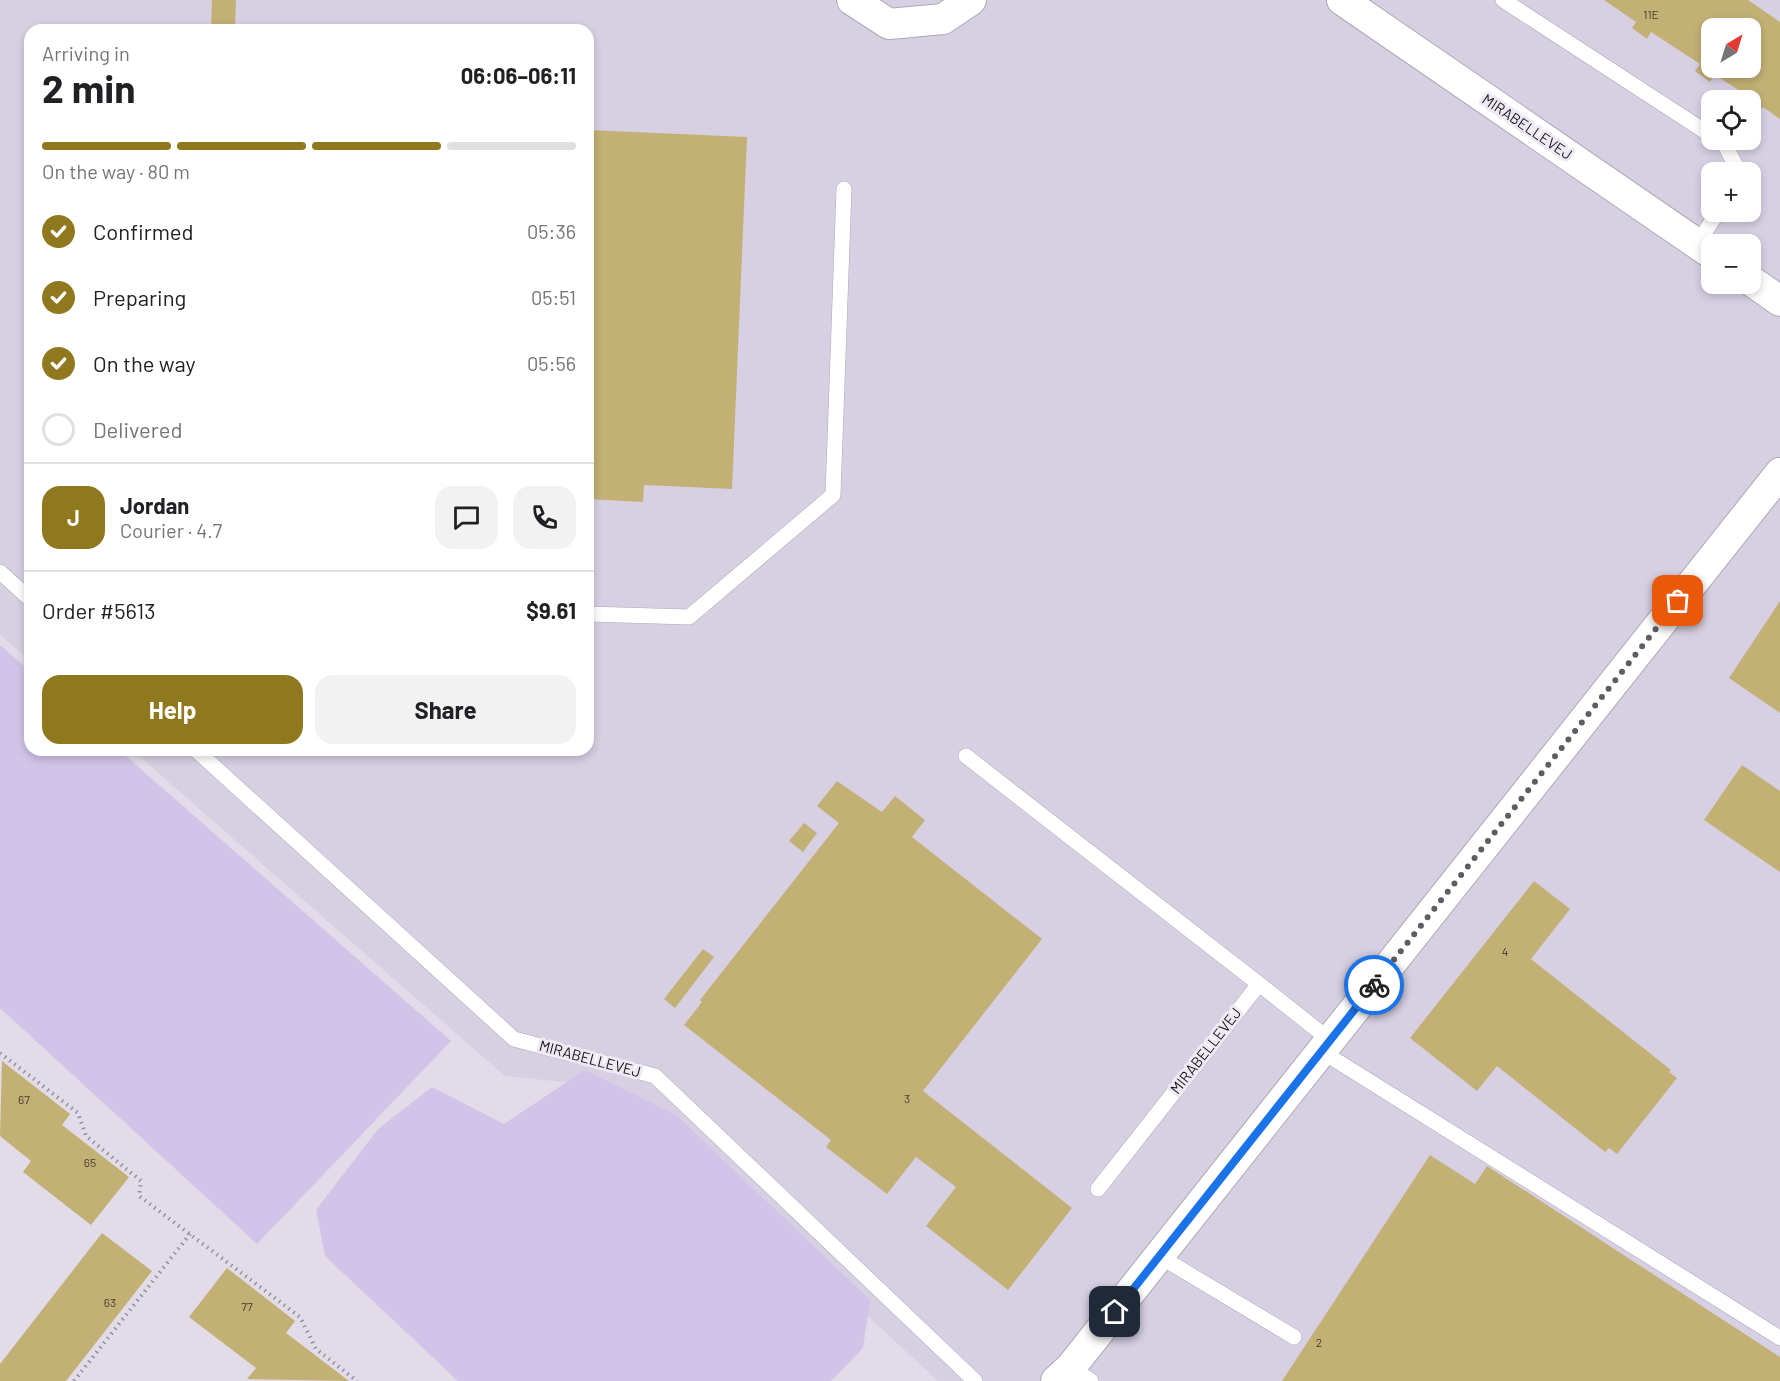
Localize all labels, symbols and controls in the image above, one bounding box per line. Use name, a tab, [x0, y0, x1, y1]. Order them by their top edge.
house number: 11E	[1643, 7, 1659, 21]
north arrow	[1701, 18, 1761, 78]
map controls	[1701, 18, 1761, 294]
text: Arriving in	[42, 41, 130, 65]
text: 06:06–06:11	[461, 62, 576, 88]
text: 2 min	[42, 64, 135, 111]
street label: MIRABELLEVEJ	[1479, 89, 1576, 163]
button: locate	[1701, 90, 1761, 150]
text: On the way · 80 m	[42, 159, 190, 183]
button: +	[1701, 162, 1761, 222]
icon: check	[42, 215, 75, 248]
text: Confirmed	[93, 218, 193, 244]
text: 05:36	[527, 219, 576, 243]
button: −	[1701, 234, 1761, 294]
icon: check	[42, 281, 75, 314]
text: Preparing	[93, 284, 186, 310]
text: 05:51	[531, 285, 576, 309]
icon: check	[42, 347, 75, 380]
text: On the way	[93, 350, 196, 376]
text: 05:56	[527, 351, 576, 375]
text: Delivered	[93, 416, 182, 442]
button: chat	[435, 486, 498, 549]
button: phone	[513, 486, 576, 549]
text: Jordan	[120, 492, 189, 518]
text: J	[67, 504, 80, 530]
text: Courier · 4.7	[120, 518, 222, 542]
pin	[1652, 575, 1703, 626]
icon: bag	[1661, 584, 1694, 617]
text: Order #5613	[42, 597, 156, 623]
text: $9.61	[526, 597, 576, 623]
button: Help	[42, 675, 303, 744]
button: Share	[315, 675, 576, 744]
house number: 4	[1502, 944, 1508, 958]
courier	[1344, 955, 1404, 1015]
icon: bike	[1358, 969, 1391, 1002]
street label: MIRABELLEVEJ	[1166, 1004, 1245, 1097]
street label: MIRABELLEVEJ	[537, 1036, 643, 1080]
house number: 3	[904, 1091, 910, 1105]
house number: 67	[18, 1092, 30, 1106]
house number: 65	[84, 1155, 96, 1169]
pin	[1089, 1286, 1140, 1337]
house number: 63	[104, 1295, 116, 1309]
icon: home	[1098, 1295, 1131, 1328]
house number: 77	[241, 1299, 253, 1313]
house number: 2	[1316, 1335, 1322, 1349]

